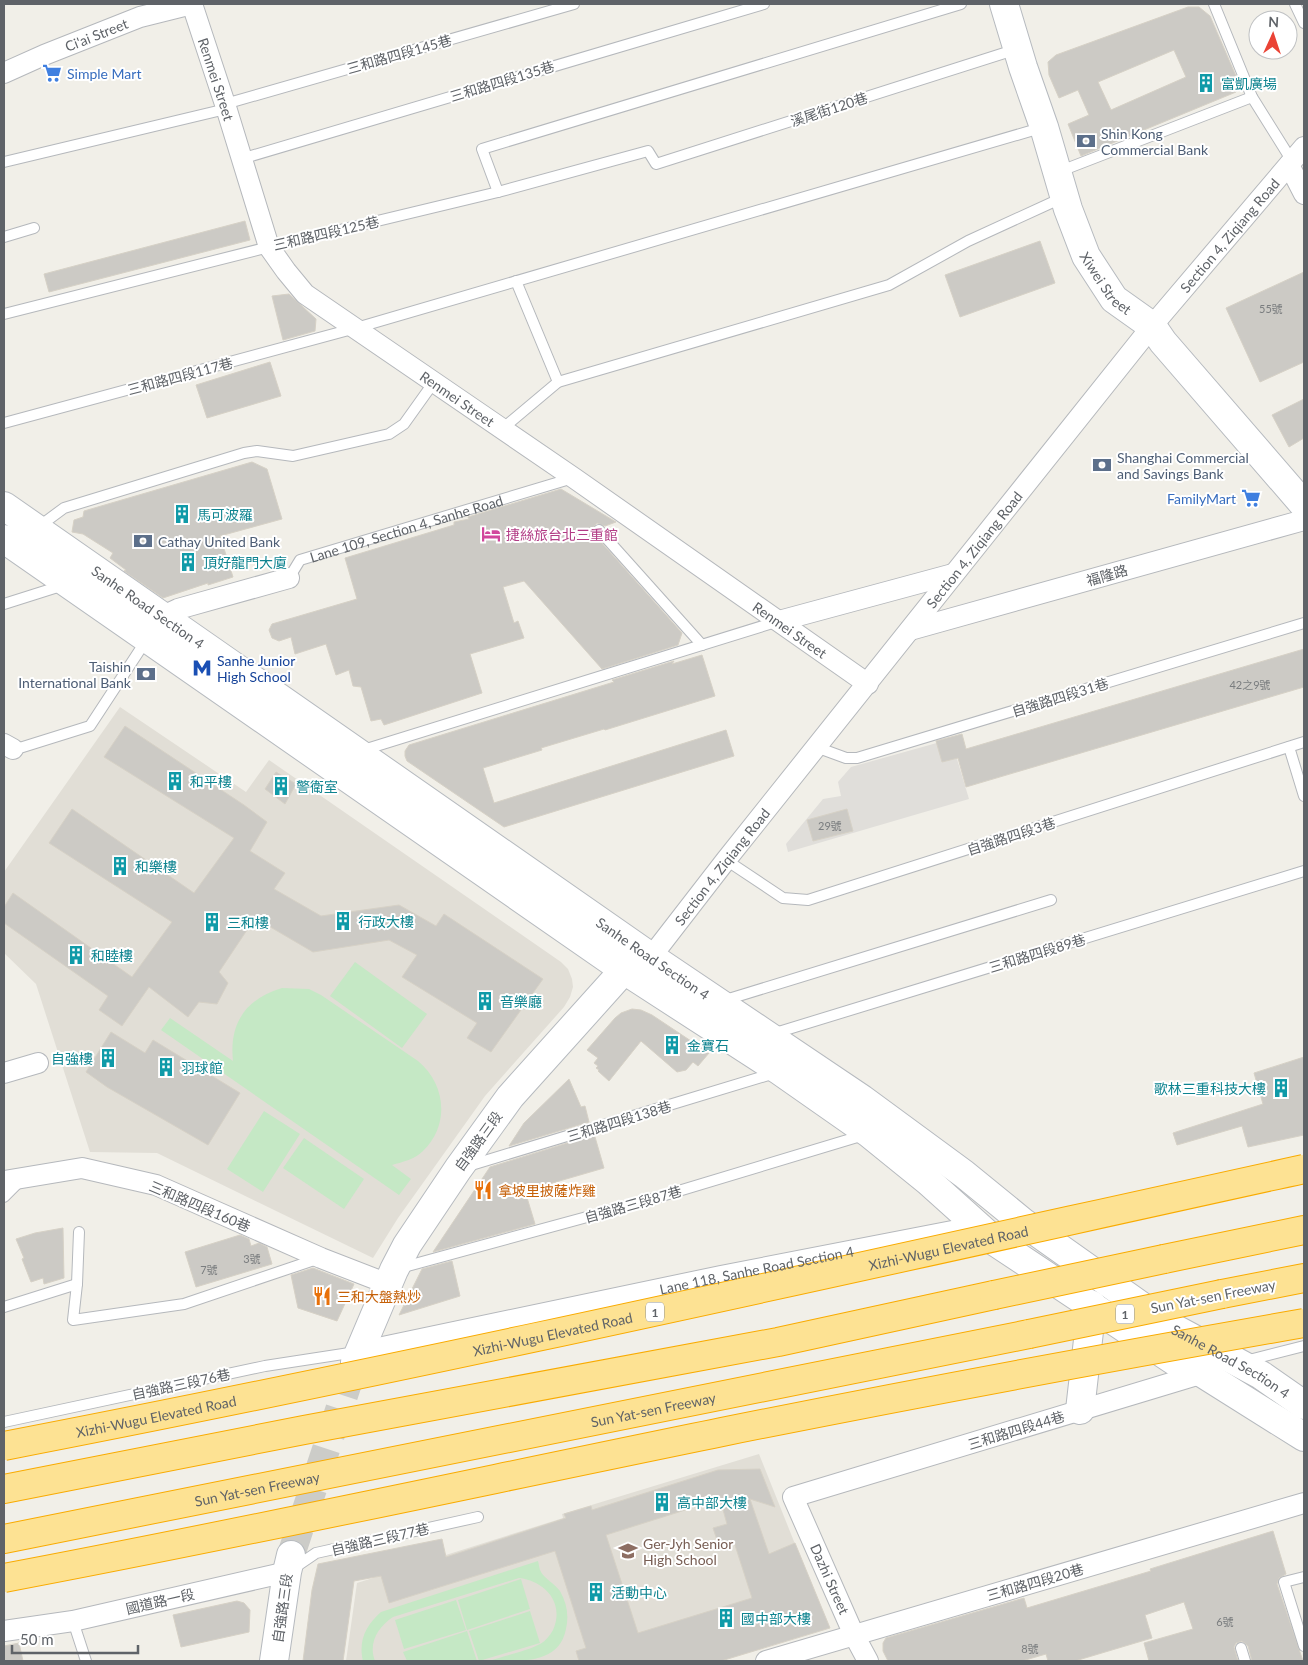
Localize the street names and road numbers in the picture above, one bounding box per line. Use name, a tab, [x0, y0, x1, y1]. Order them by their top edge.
street label: Ci'ai Street	[62, 14, 130, 54]
street label: 三和路四段145巷	[345, 31, 453, 77]
street label: Renmei Street	[195, 35, 238, 123]
street label: 三和路四段135巷	[448, 57, 556, 105]
street label: 溪尾街120巷	[788, 88, 870, 130]
street label: Section 4, Ziqiang Road	[1176, 175, 1282, 296]
street label: 三和路四段125巷	[271, 213, 381, 253]
street label: Xiwei Street	[1077, 248, 1135, 317]
street label: 三和路四段117巷	[125, 354, 235, 398]
street label: Renmei Street	[417, 367, 498, 430]
street label: Section 4, Ziqiang Road	[922, 488, 1025, 611]
street label: Lane 109, Section 4, Sanhe Road	[308, 491, 505, 565]
street label: Sanhe Road Section 4	[89, 561, 208, 652]
street label: 福隆路	[1084, 561, 1130, 589]
street label: Renmei Street	[750, 598, 830, 661]
street label: 自強路四段31巷	[1010, 674, 1110, 720]
street label: Section 4, Ziqiang Road	[670, 804, 773, 928]
street label: 自強路四段3巷	[965, 814, 1057, 858]
street label: Sanhe Road Section 4	[593, 913, 713, 1003]
street label: 三和路四段89巷	[987, 930, 1087, 976]
street label: 三和路四段138巷	[565, 1097, 673, 1145]
street label: 自強路三段	[451, 1108, 505, 1174]
street label: 三和路四段160巷	[147, 1177, 253, 1235]
street label: 自強路三段87巷	[582, 1182, 684, 1226]
street label: Xizhi-Wugu Elevated Road	[867, 1222, 1030, 1273]
street label: Lane 118, Sanhe Road Section 4	[658, 1242, 855, 1297]
street label: Sun Yat-sen Freeway	[1149, 1275, 1278, 1316]
road number: 1	[646, 1302, 664, 1321]
road number: 1	[1116, 1305, 1134, 1324]
street label: Xizhi-Wugu Elevated Road	[471, 1308, 634, 1359]
street label: Sanhe Road Section 4	[1169, 1320, 1293, 1401]
street label: 自強路三段76巷	[130, 1365, 232, 1403]
street label: Sun Yat-sen Freeway	[589, 1388, 718, 1430]
street label: Xizhi-Wugu Elevated Road	[75, 1392, 238, 1440]
street label: 三和路四段44巷	[966, 1407, 1066, 1453]
street label: Sun Yat-sen Freeway	[193, 1467, 322, 1509]
street label: 自強路三段77巷	[329, 1519, 431, 1559]
street label: Dazhi Street	[807, 1541, 853, 1617]
street label: 三和路四段20巷	[984, 1560, 1086, 1604]
street label: 自強路三段	[269, 1572, 295, 1644]
street label: 國道路一段	[124, 1585, 196, 1617]

